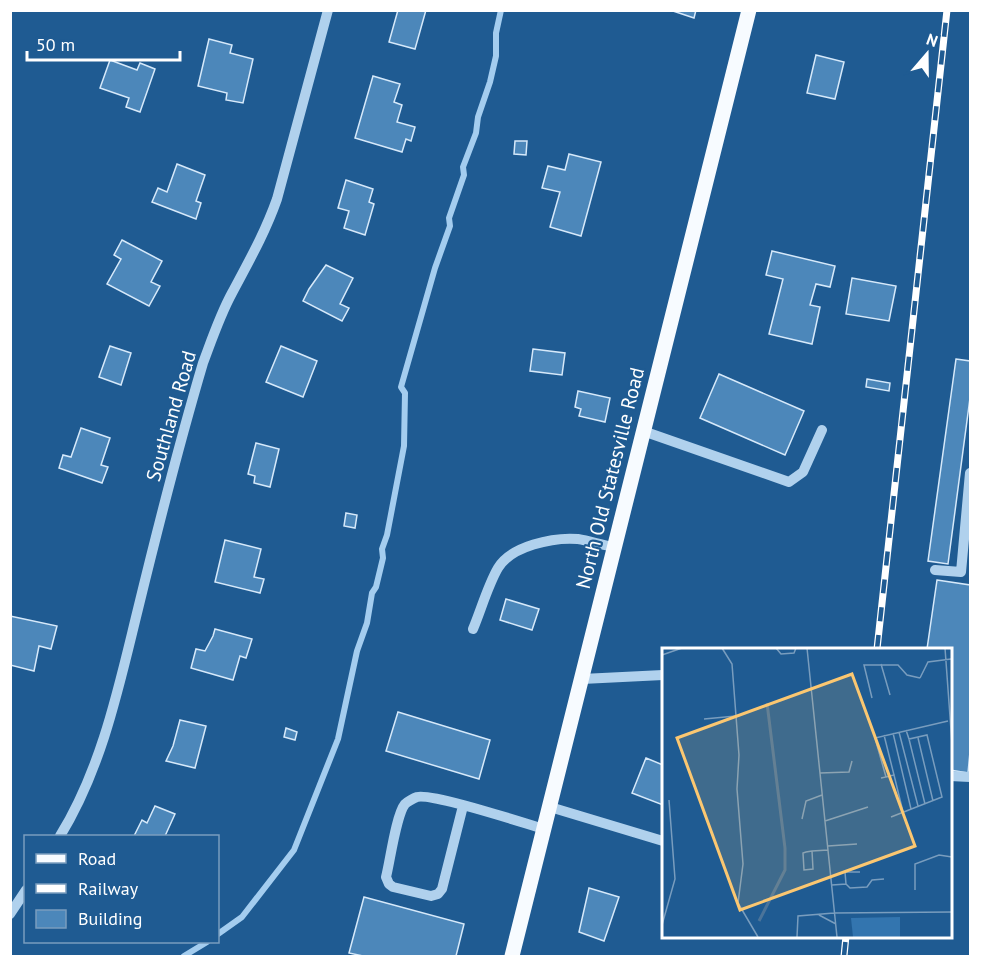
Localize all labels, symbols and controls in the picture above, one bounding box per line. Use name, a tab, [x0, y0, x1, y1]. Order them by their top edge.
scale bar	[27, 24, 180, 62]
north arrow	[897, 24, 957, 84]
text: N	[924, 29, 940, 51]
text: 50 m	[36, 33, 75, 56]
street label: Southland Road	[140, 348, 202, 484]
street label: North Old Statesville Road	[570, 365, 650, 591]
inset map	[662, 648, 951, 937]
legend	[24, 835, 219, 943]
text: Road	[78, 847, 116, 870]
text: Railway	[78, 877, 139, 900]
text: Building	[78, 907, 142, 930]

